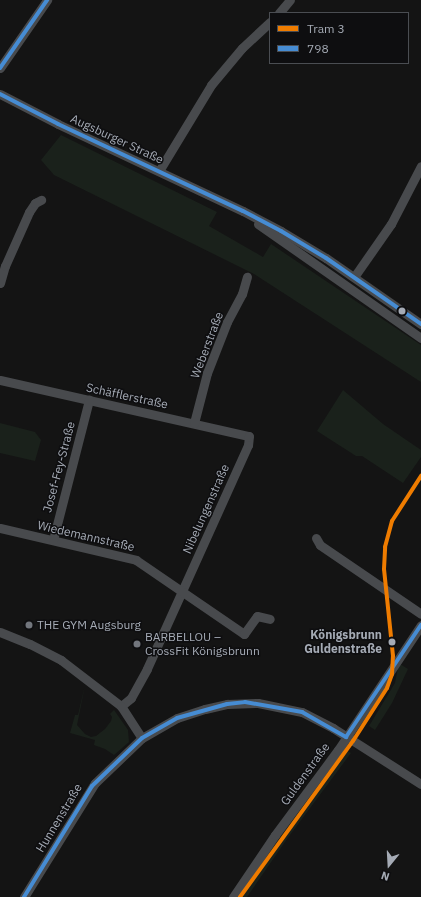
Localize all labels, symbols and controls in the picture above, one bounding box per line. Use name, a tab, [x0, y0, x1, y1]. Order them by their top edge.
legend	[269, 12, 409, 64]
text: Tram 3	[307, 21, 345, 36]
text: 798	[307, 41, 329, 56]
street label: Augsburger Straße	[68, 111, 166, 167]
unlabelled marker	[397, 306, 407, 316]
street label: Weberstraße	[188, 310, 226, 380]
street label: Schäfflerstraße	[85, 380, 169, 412]
street label: Josef-Fey-Straße	[40, 420, 78, 514]
street label: Nibelungenstraße	[180, 462, 232, 556]
street label: Wiedemannstraße	[36, 518, 136, 554]
place label: THE GYM Augsburg	[37, 618, 141, 632]
marker: THE GYM Augsburg	[24, 620, 34, 630]
place label: Königsbrunn Guldenstraße	[304, 628, 382, 656]
place label: BARBELLOU – CrossFit Königsbrunn	[145, 630, 260, 658]
marker: Königsbrunn Guldenstraße	[385, 635, 399, 649]
marker: BARBELLOU – CrossFit Königsbrunn	[132, 639, 142, 649]
street label: Guldenstraße	[277, 740, 333, 808]
street label: Hunnenstraße	[33, 781, 85, 855]
north arrow	[369, 845, 409, 885]
text: N	[379, 869, 391, 884]

